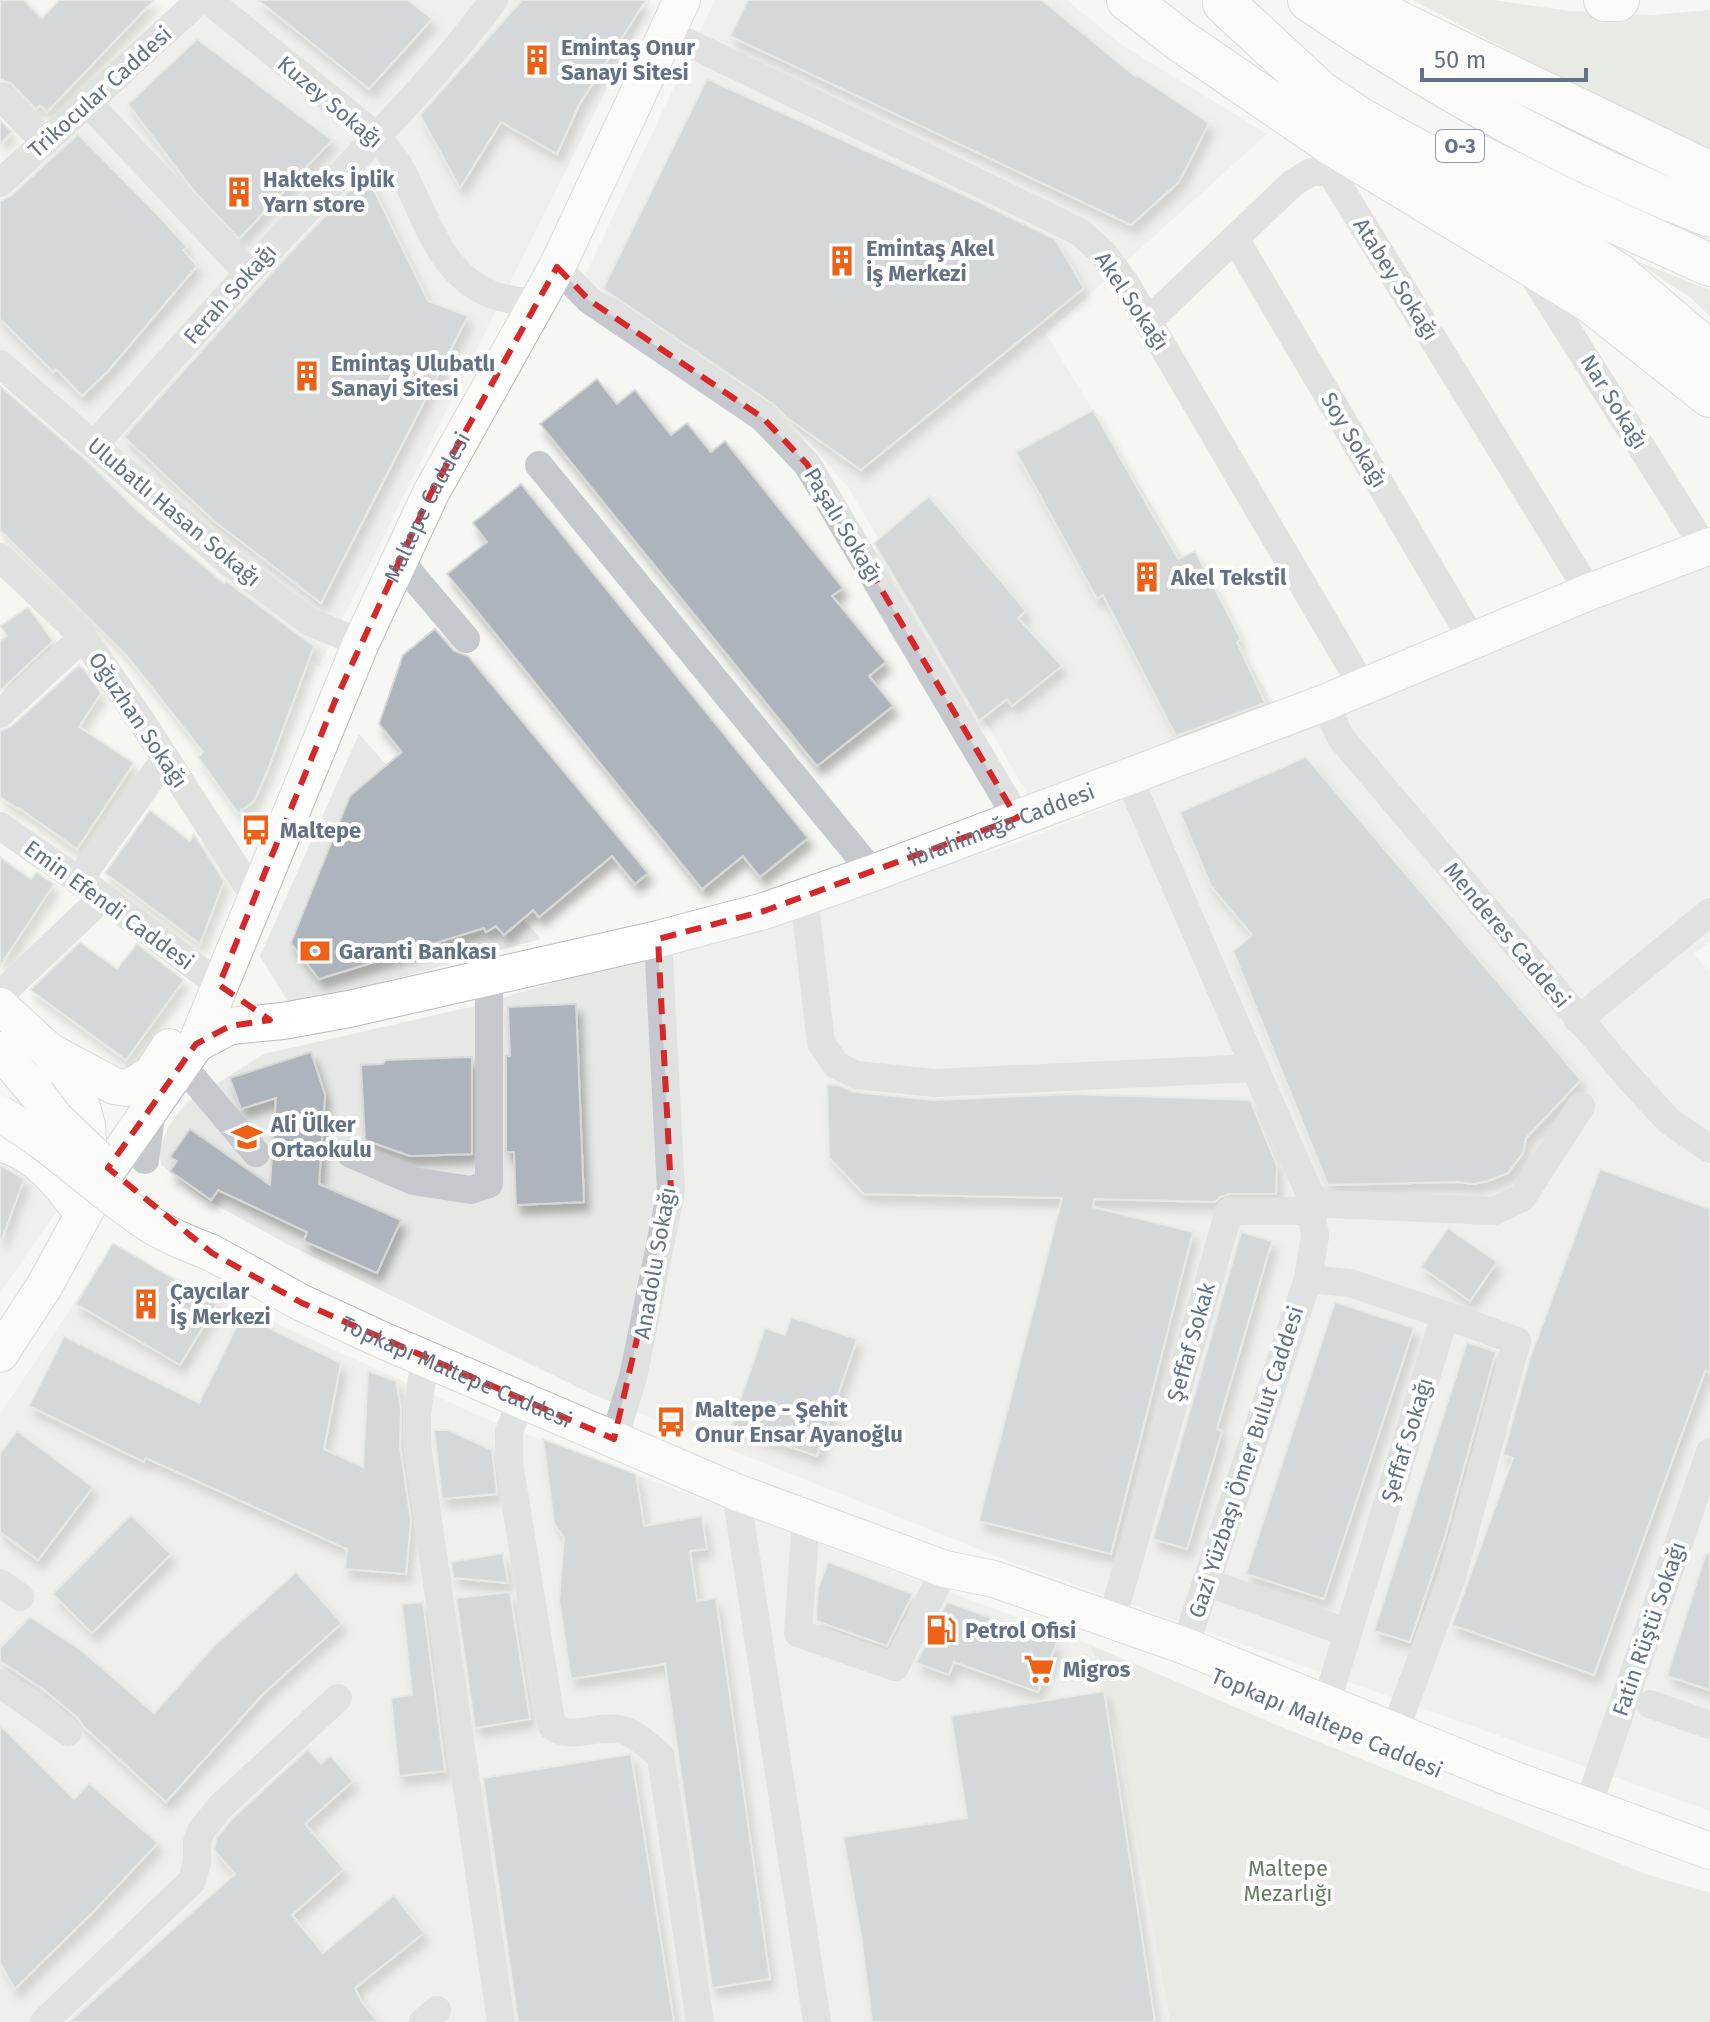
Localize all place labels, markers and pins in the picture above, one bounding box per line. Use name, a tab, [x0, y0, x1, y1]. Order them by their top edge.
place label: Emintaş Onur Sanayi Sitesi	[561, 34, 695, 86]
building icon: Emintaş Onur Sanayi Sitesi	[520, 43, 554, 77]
place label: Hakteks İplik Yarn store	[262, 166, 395, 218]
building icon: Hakteks İplik Yarn store	[222, 175, 256, 209]
place label: Emintaş Akel İş Merkezi	[866, 235, 995, 287]
building icon: Emintaş Akel İş Merkezi	[825, 244, 859, 278]
place label: Emintaş Ulubatlı Sanayi Sitesi	[331, 350, 495, 402]
building icon: Emintaş Ulubatlı Sanayi Sitesi	[290, 359, 324, 393]
building icon: Akel Tekstil	[1130, 560, 1164, 594]
place label: Akel Tekstil	[1170, 564, 1287, 591]
bus stop icon: Maltepe	[239, 813, 273, 847]
place label: Maltepe	[280, 817, 361, 844]
bank icon: Garanti Bankası	[298, 934, 332, 968]
place label: Garanti Bankası	[339, 938, 497, 965]
place label: Ali Ülker Ortaokulu	[270, 1111, 372, 1163]
school or university icon: Ali Ülker Ortaokulu	[230, 1120, 264, 1154]
place label: Çaycılar İş Merkezi	[170, 1278, 271, 1330]
building icon: Çaycılar İş Merkezi	[129, 1287, 163, 1321]
place label: Maltepe - Şehit Onur Ensar Ayanoğlu	[695, 1396, 903, 1448]
bus stop icon: Maltepe - Şehit Onur Ensar Ayanoğlu	[654, 1405, 688, 1439]
fuel station icon: Petrol Ofisi	[924, 1613, 958, 1647]
place label: Petrol Ofisi	[965, 1617, 1076, 1644]
supermarket icon: Migros	[1022, 1652, 1056, 1686]
place label: Migros	[1063, 1656, 1131, 1683]

